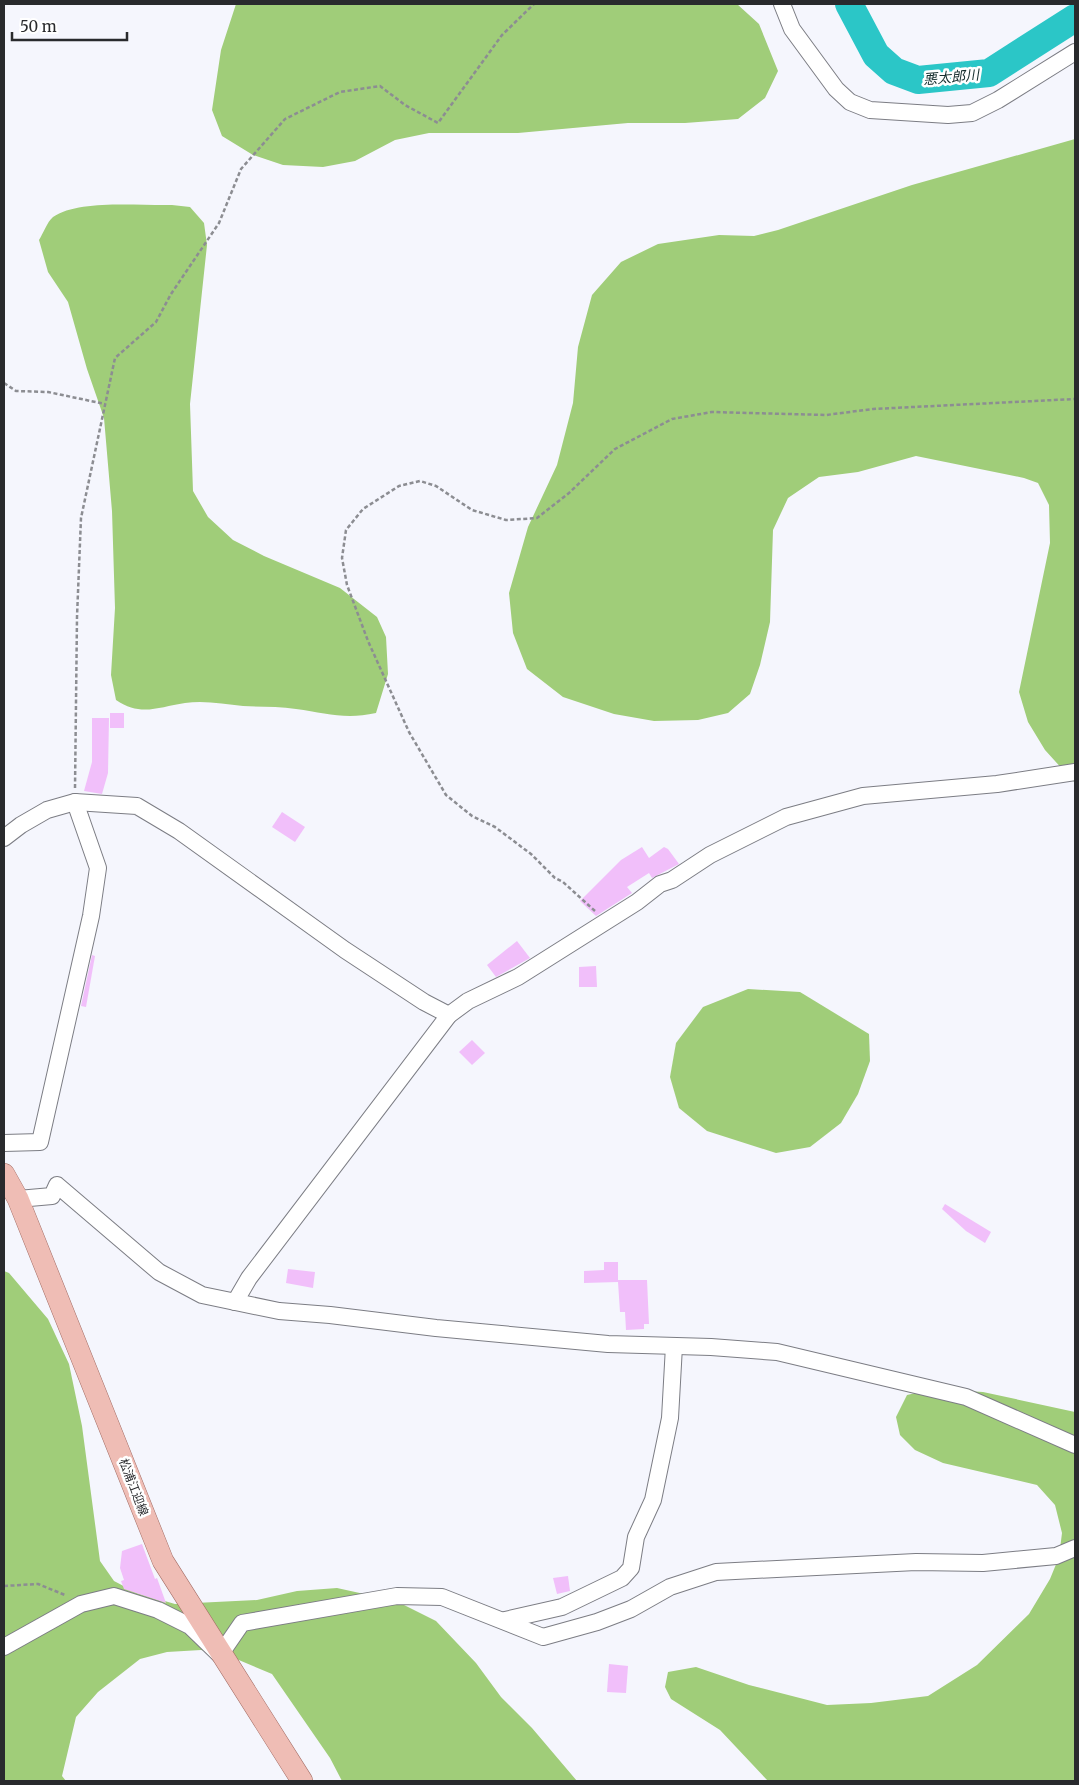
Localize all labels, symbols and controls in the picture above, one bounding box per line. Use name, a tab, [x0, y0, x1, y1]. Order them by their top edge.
scale bar	[12, 10, 128, 42]
text: 50 m	[20, 17, 57, 36]
water label: 悪太郎川	[922, 65, 982, 88]
street label: 松浦江迎線	[116, 1456, 152, 1518]

